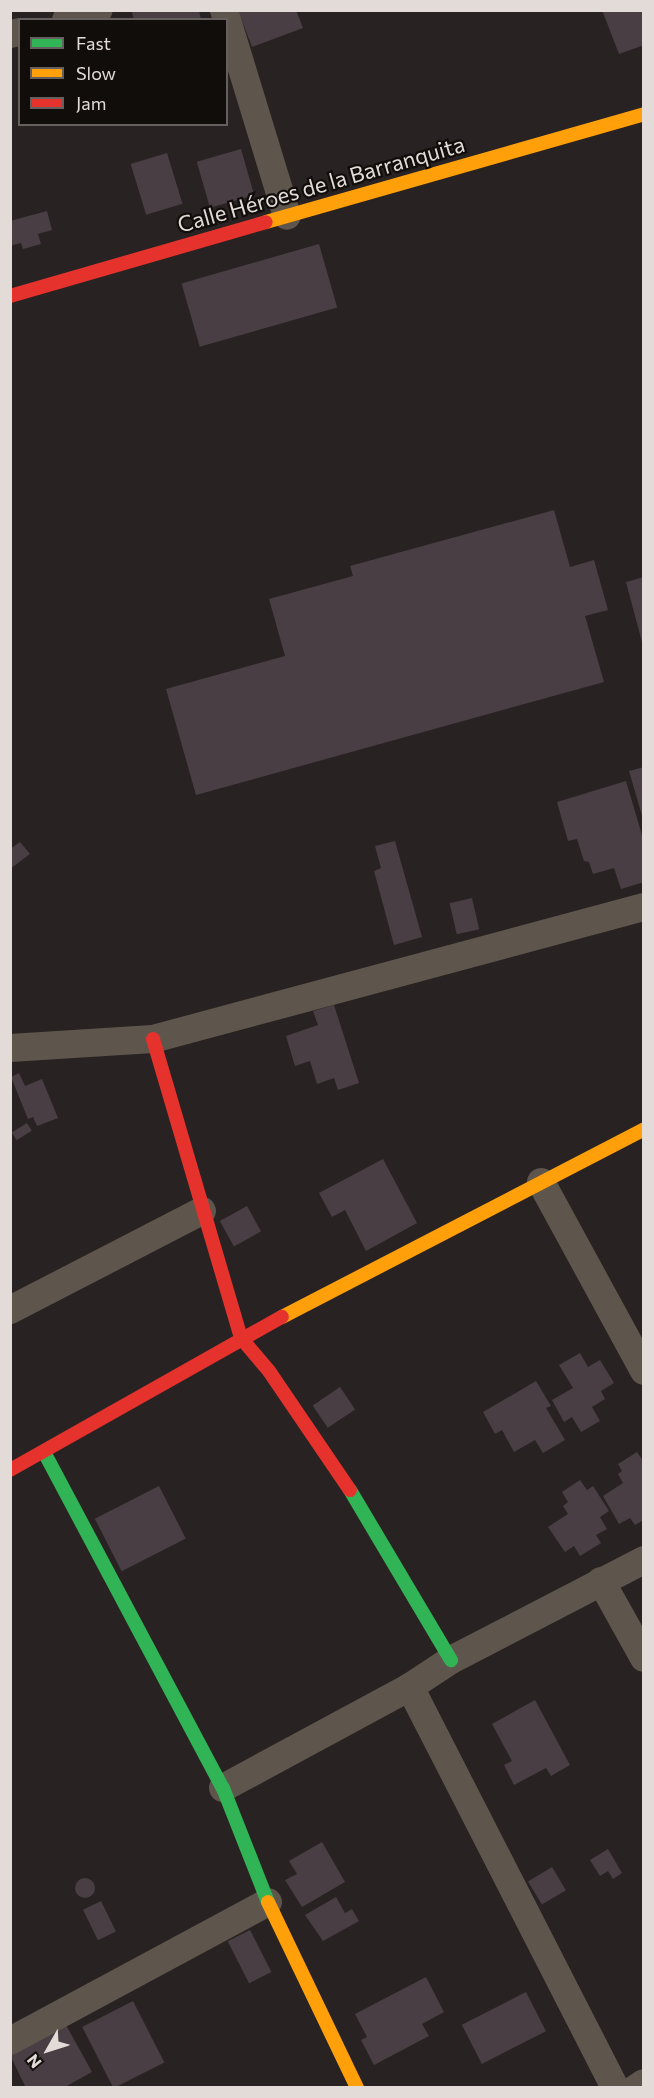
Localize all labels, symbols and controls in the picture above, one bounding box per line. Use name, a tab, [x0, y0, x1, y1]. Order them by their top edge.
legend	[18, 18, 228, 126]
text: Fast	[76, 32, 111, 54]
text: Slow	[76, 62, 116, 84]
text: Jam	[76, 92, 106, 114]
street label: Calle Héroes de la Barranquita	[174, 130, 468, 238]
north arrow	[18, 2020, 78, 2080]
text: N	[22, 2051, 45, 2072]

